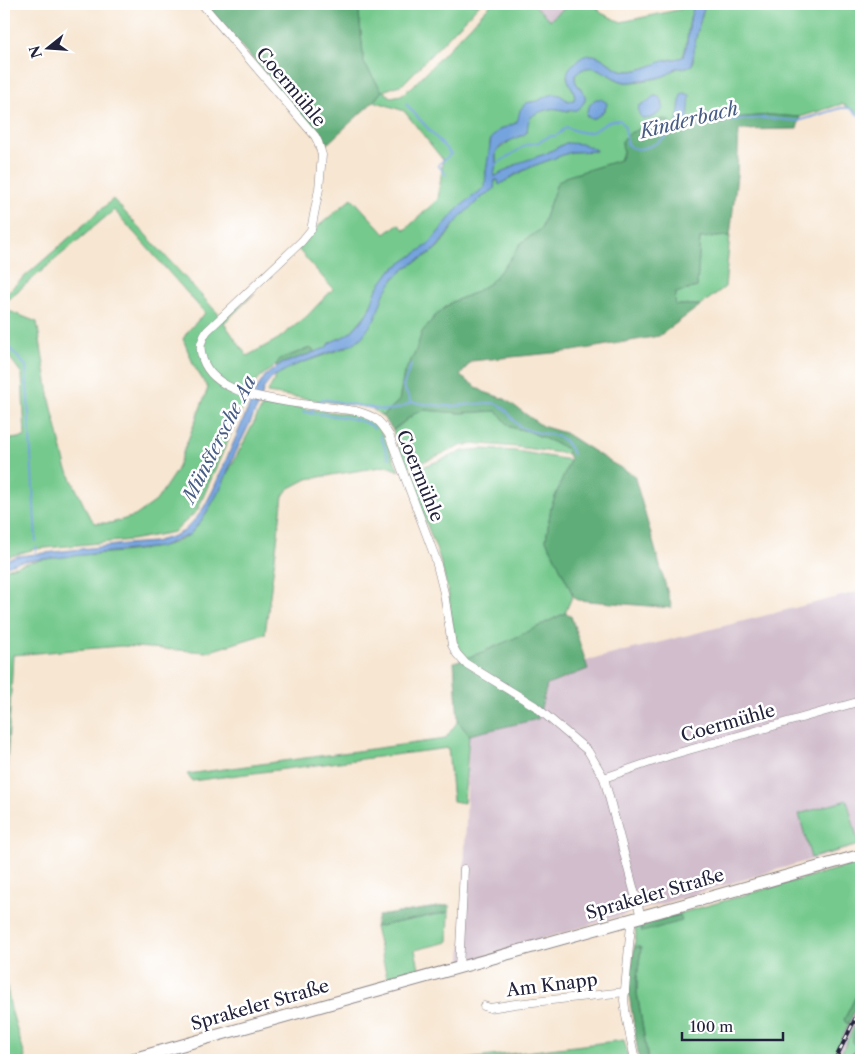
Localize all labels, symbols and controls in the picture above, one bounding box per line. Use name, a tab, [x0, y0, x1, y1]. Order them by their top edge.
north arrow	[22, 22, 72, 72]
text: N	[25, 43, 46, 60]
street label: Coermühle	[251, 43, 331, 131]
water label: Kinderbach	[636, 97, 741, 144]
water label: Münstersche Aa	[176, 371, 261, 508]
street label: Coermühle	[392, 427, 448, 525]
street label: Coermühle	[678, 699, 778, 747]
street label: Sprakeler Straße	[583, 864, 727, 924]
street label: Am Knapp	[504, 968, 599, 1002]
street label: Sprakeler Straße	[188, 975, 332, 1035]
scale bar	[682, 1009, 784, 1041]
text: 100 m	[690, 1017, 733, 1036]

